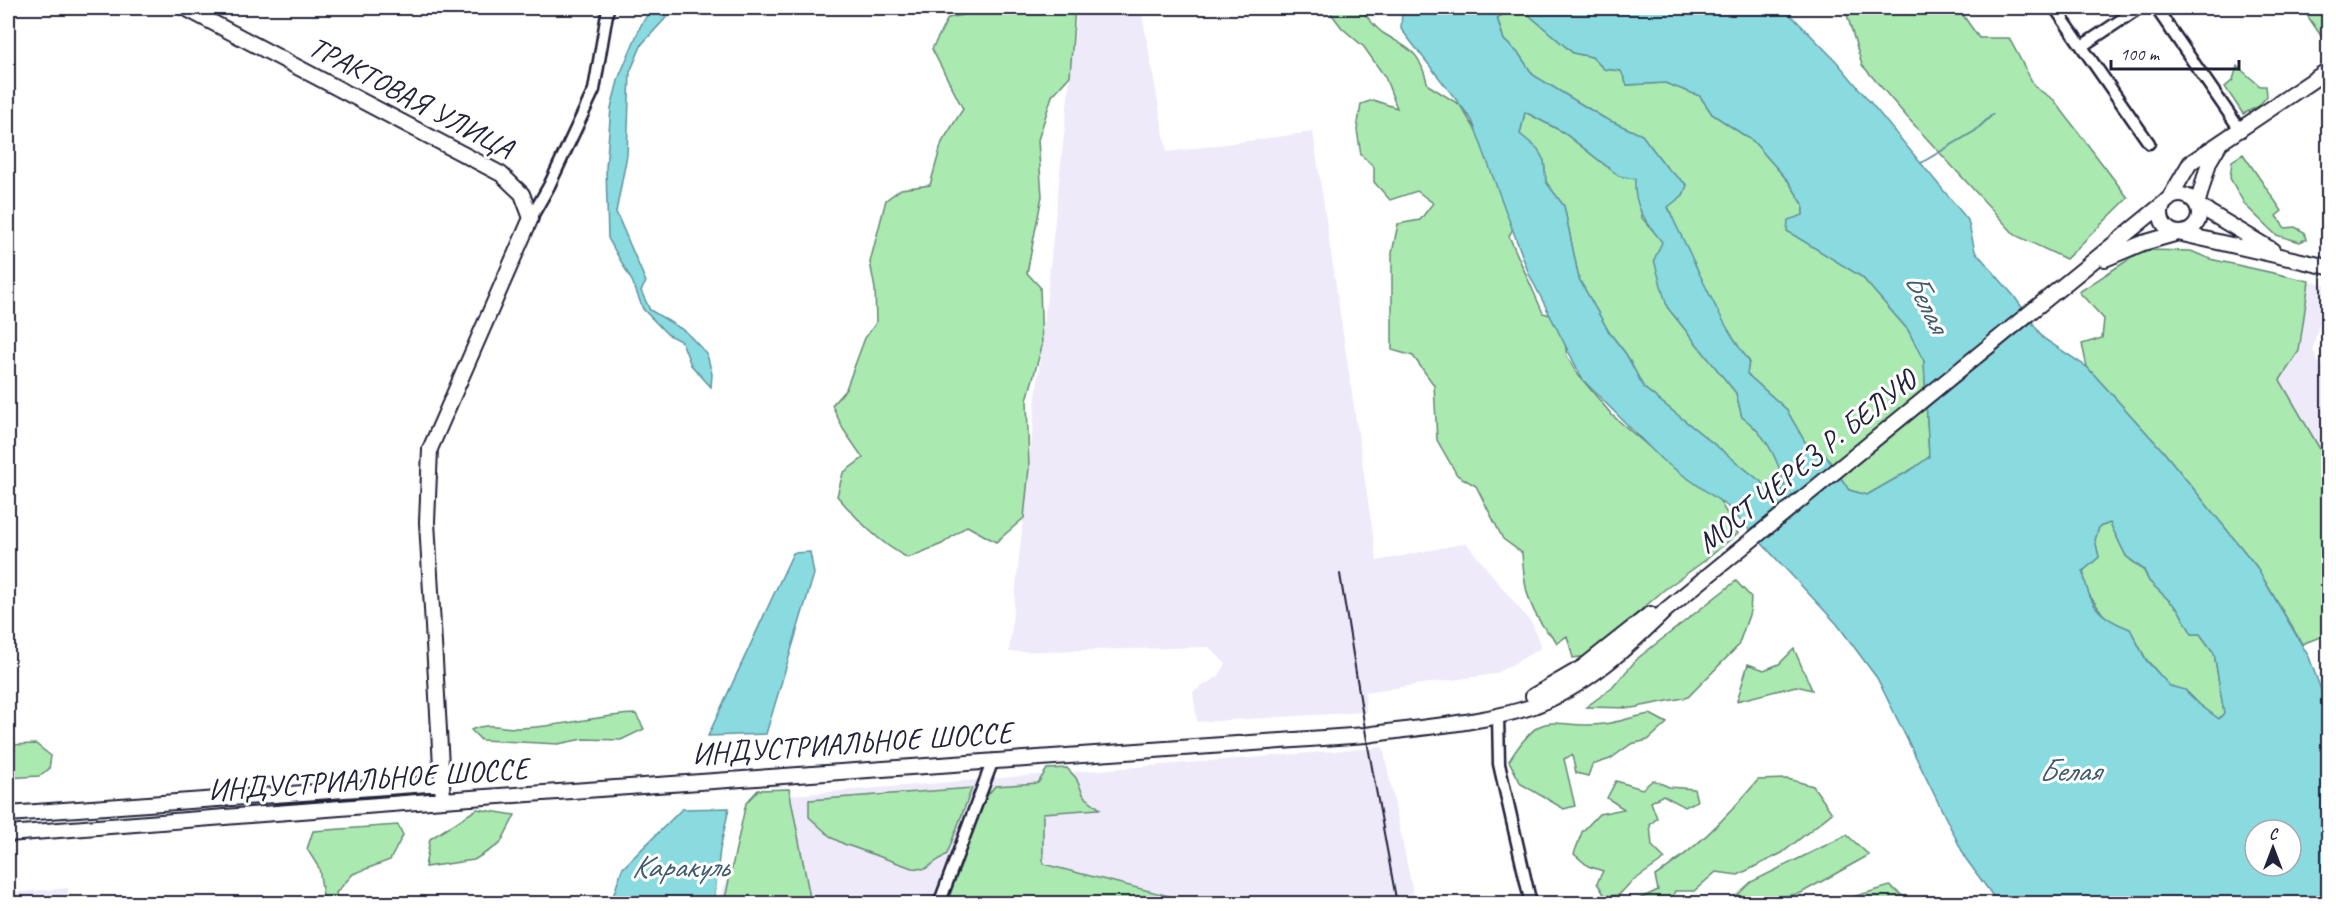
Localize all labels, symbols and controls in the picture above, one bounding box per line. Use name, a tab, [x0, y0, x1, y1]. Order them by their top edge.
street label: ТРАКТОВАЯ УЛИЦА	[302, 27, 522, 168]
scale bar	[2111, 33, 2238, 71]
text: 100 m	[2120, 43, 2161, 65]
water label: Белая	[1895, 265, 1962, 343]
street label: МОСТ ЧЕРЕЗ Р. БЕЛУЮ	[1689, 359, 1926, 561]
street label: ИНДУСТРИАЛЬНОЕ ШОССЕ	[691, 713, 1017, 773]
street label: ИНДУСТРИАЛЬНОЕ ШОССЕ	[207, 749, 533, 809]
water label: Белая	[2038, 750, 2105, 791]
north arrow	[2243, 818, 2303, 878]
text: С	[2269, 824, 2279, 844]
water label: Каракуль	[632, 846, 732, 887]

